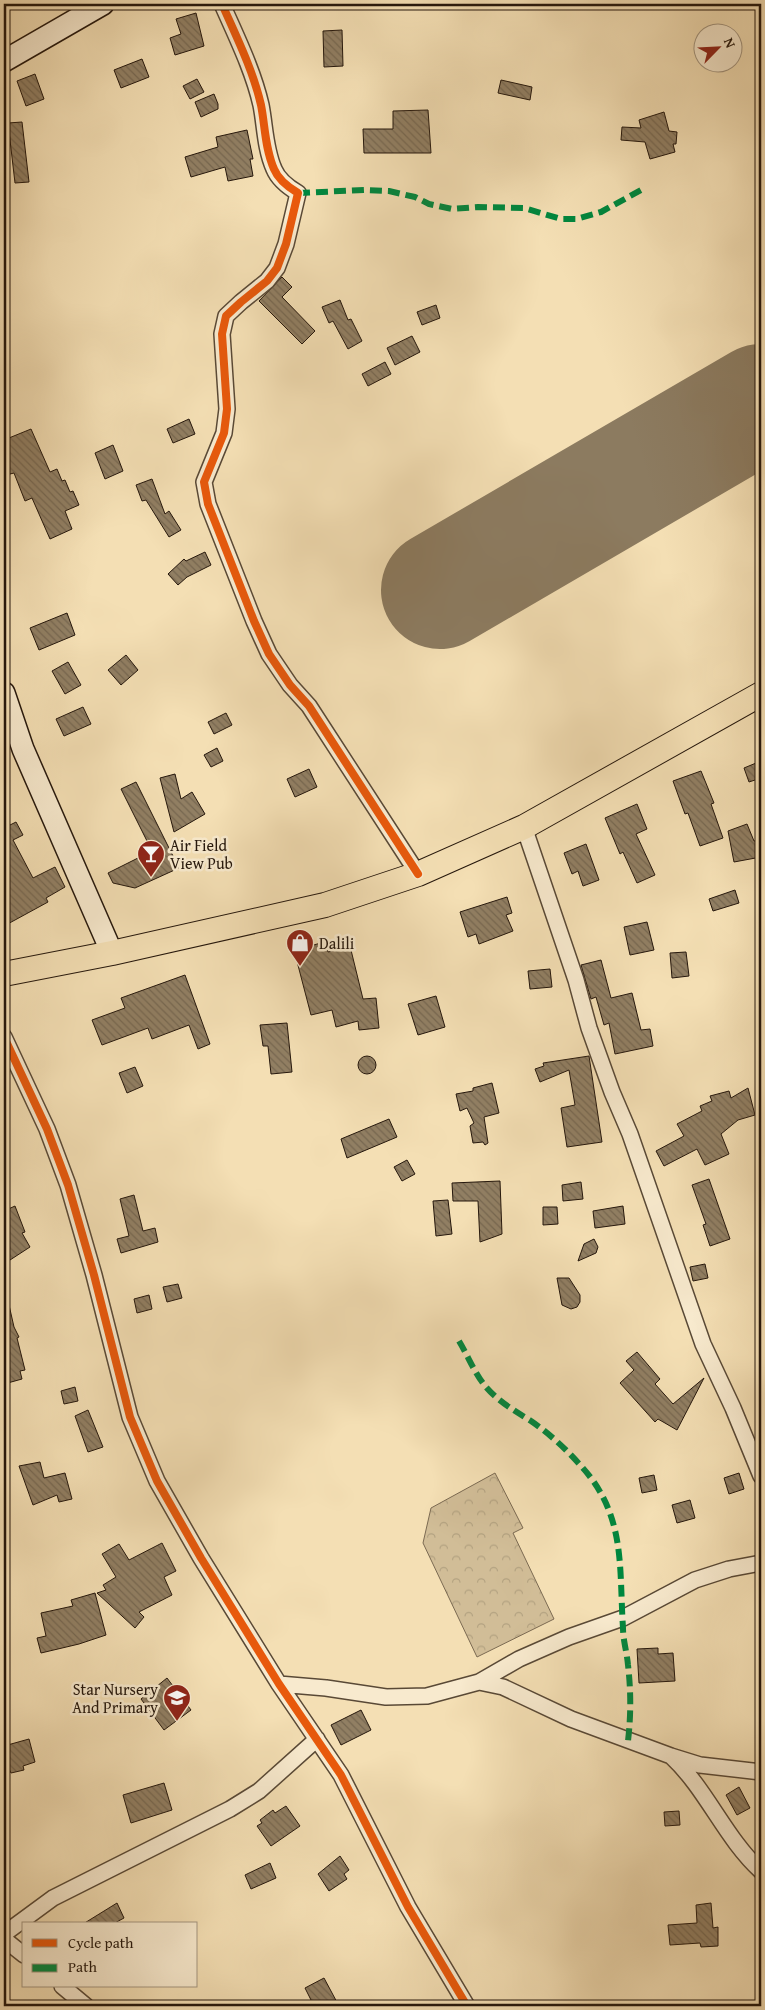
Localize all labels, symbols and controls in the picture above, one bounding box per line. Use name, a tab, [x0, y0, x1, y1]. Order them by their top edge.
north arrow	[692, 22, 742, 72]
text: N	[719, 34, 741, 52]
place label: Air Field View Pub	[170, 833, 233, 875]
bar icon: Air Field View Pub	[136, 839, 166, 878]
shop icon: Dalili	[285, 928, 315, 967]
place label: Dalili	[319, 931, 355, 955]
place label: Star Nursery And Primary	[72, 1677, 158, 1719]
school or university icon: Star Nursery And Primary	[162, 1683, 192, 1722]
legend	[22, 1922, 198, 1988]
text: Cycle path	[68, 1932, 134, 1953]
text: Path	[68, 1956, 97, 1977]

